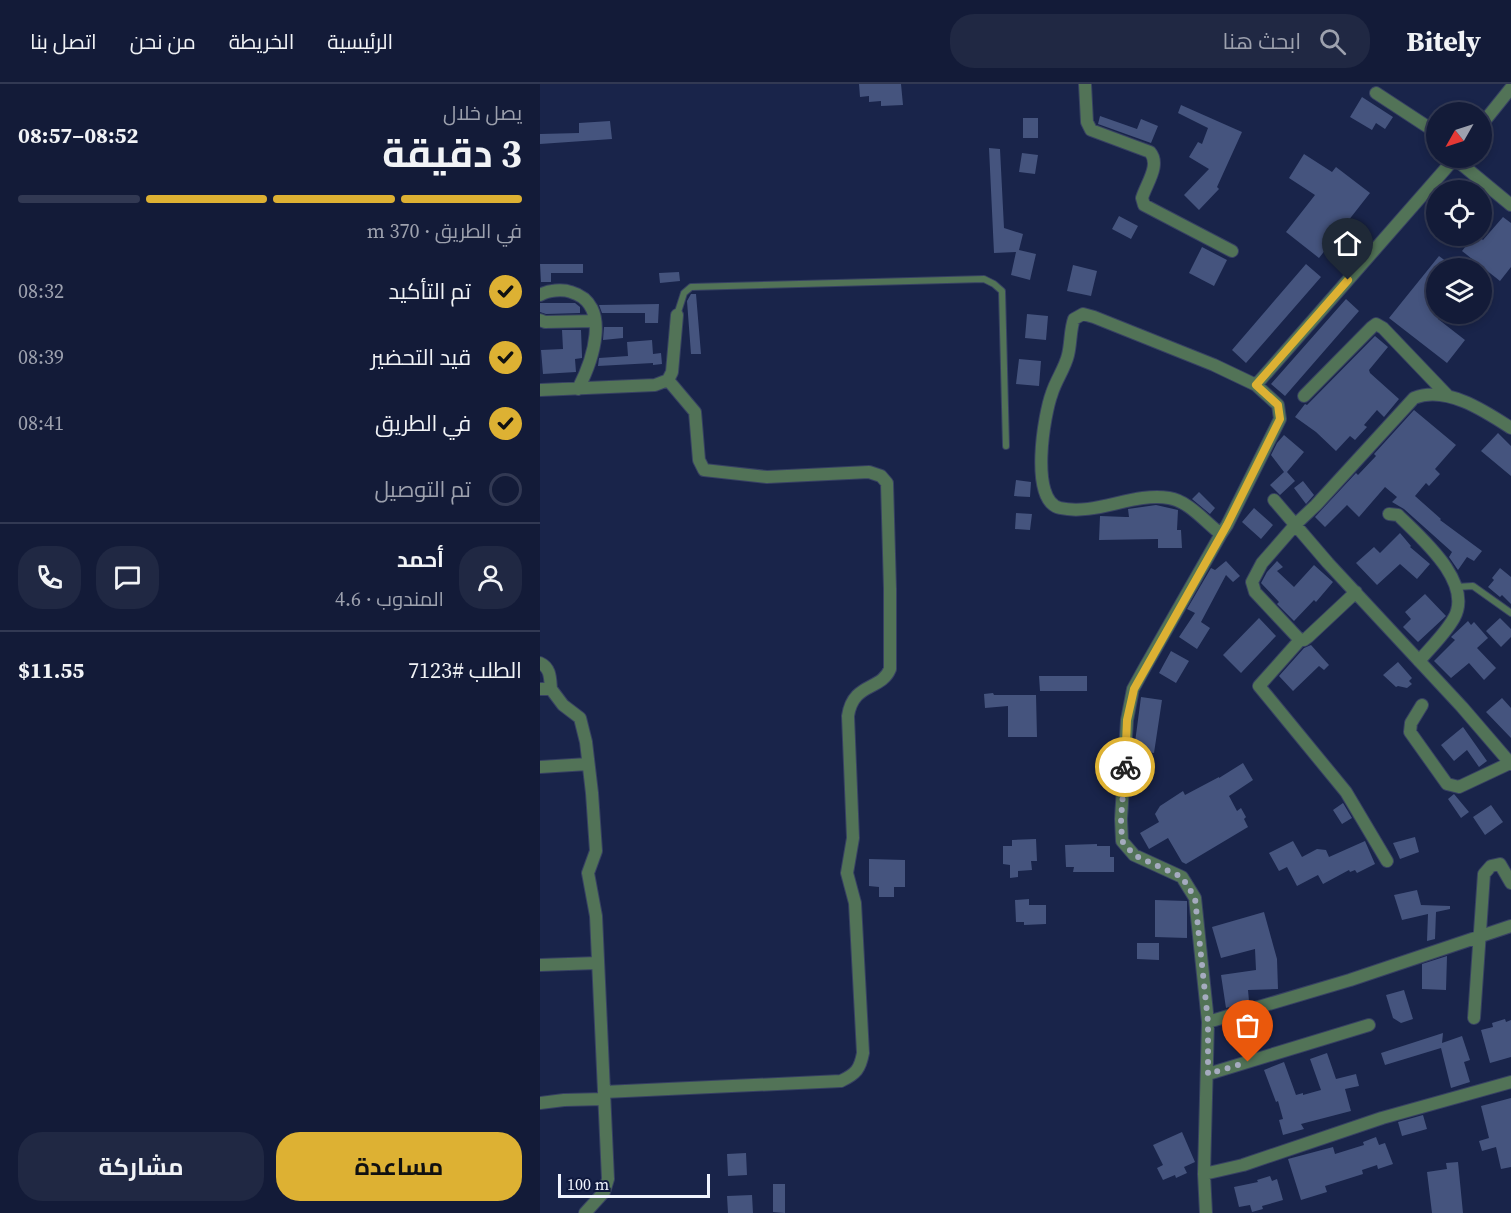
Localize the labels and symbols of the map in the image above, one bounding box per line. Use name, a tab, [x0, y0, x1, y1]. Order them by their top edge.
north arrow	[1426, 102, 1492, 168]
pin	[1322, 218, 1373, 280]
courier	[1095, 737, 1155, 797]
pin	[1222, 1000, 1273, 1062]
scale bar	[558, 1171, 710, 1198]

